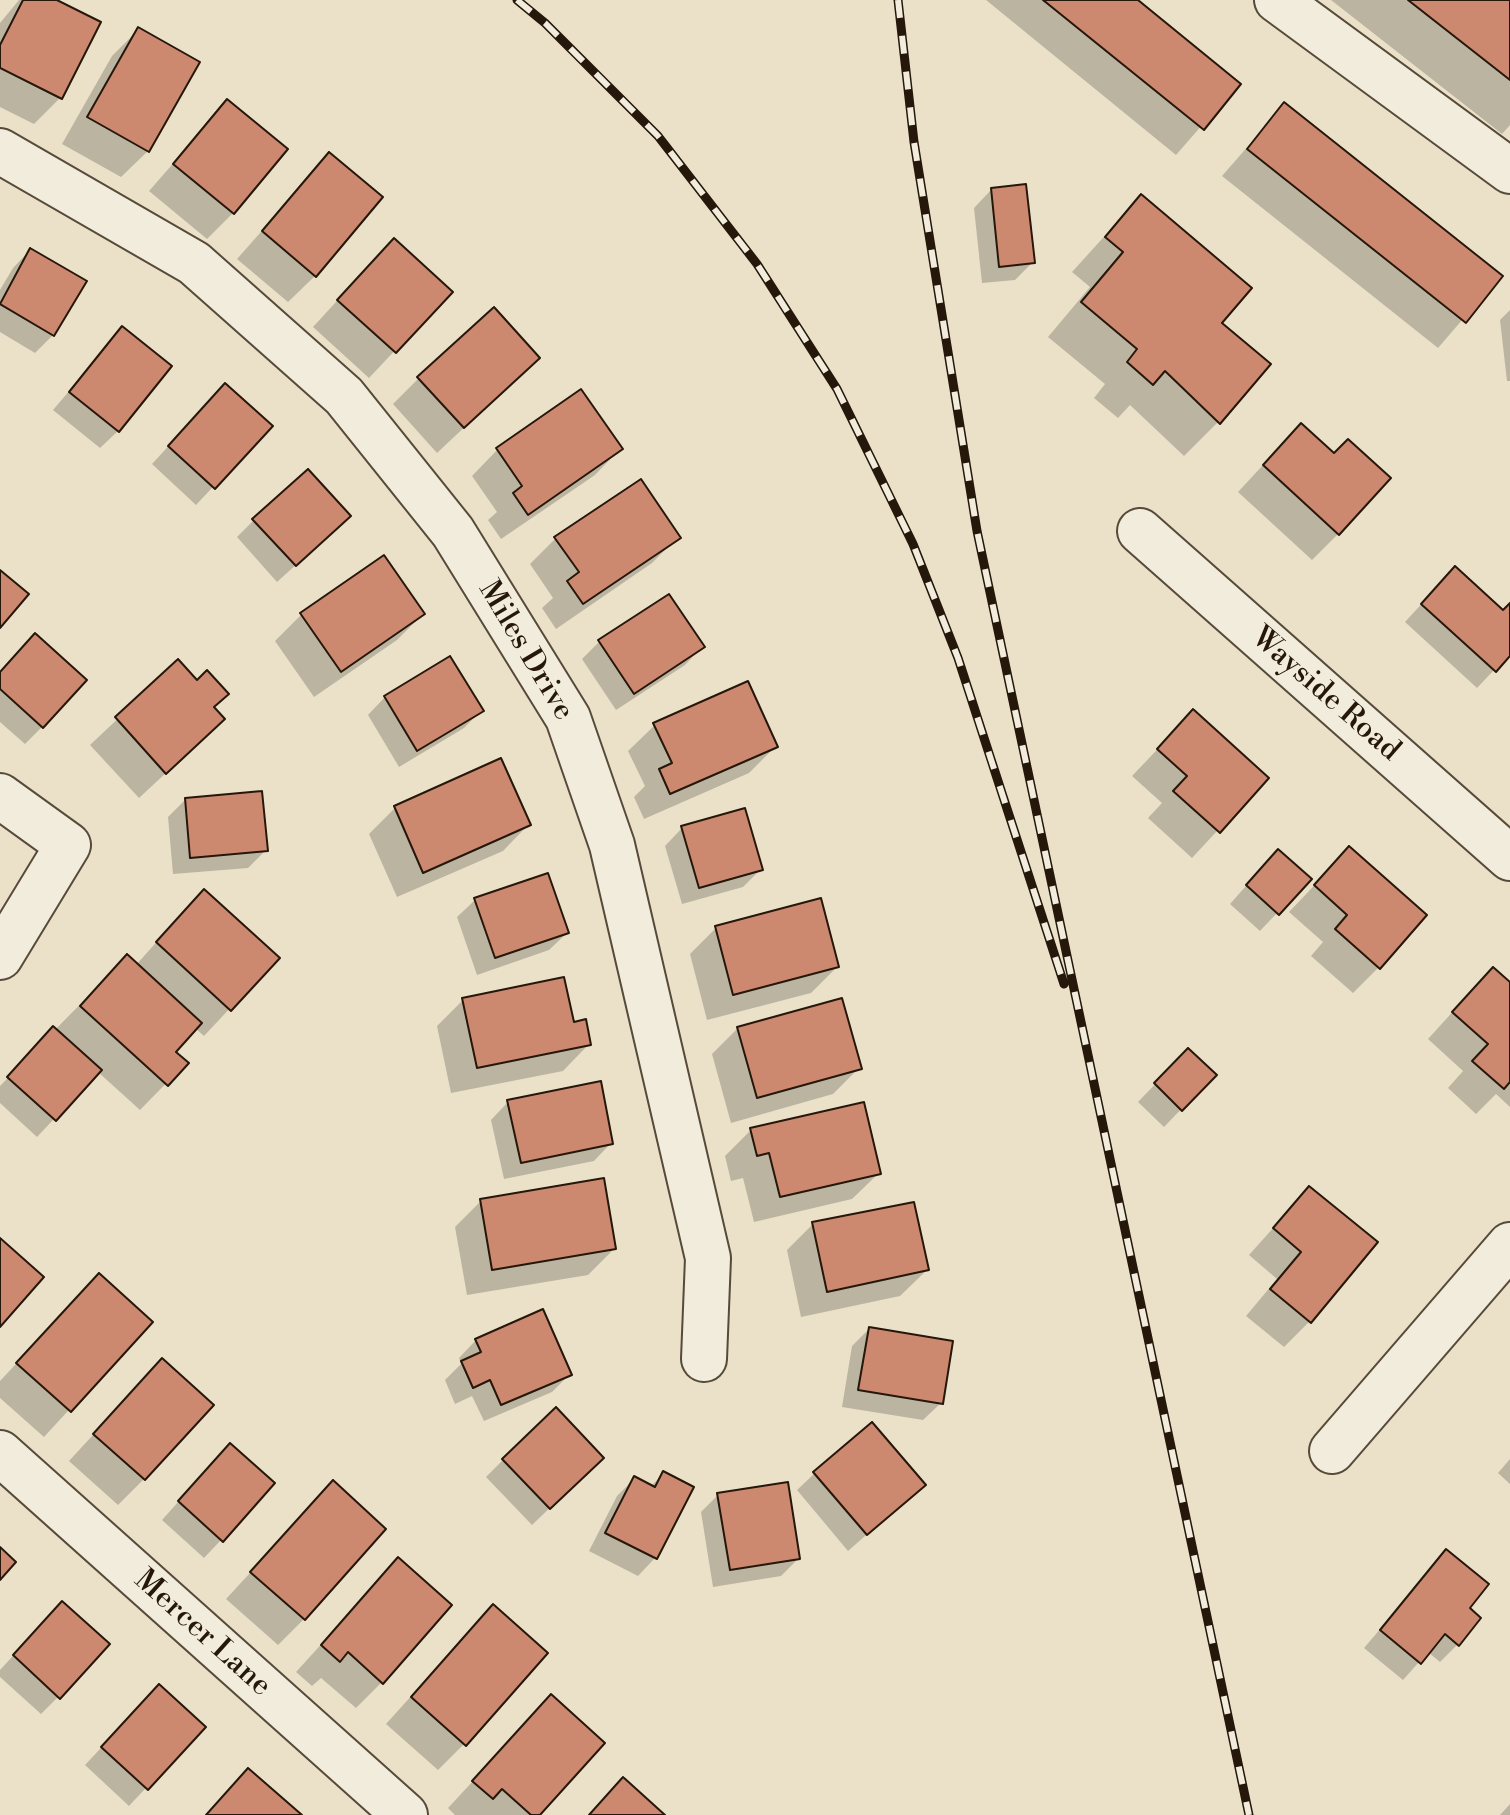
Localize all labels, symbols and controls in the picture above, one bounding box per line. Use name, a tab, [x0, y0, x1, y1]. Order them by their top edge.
street label: Miles Drive	[469, 575, 581, 727]
street label: Wayside Road	[1243, 620, 1407, 770]
street label: Mercer Lane	[126, 1563, 278, 1705]

